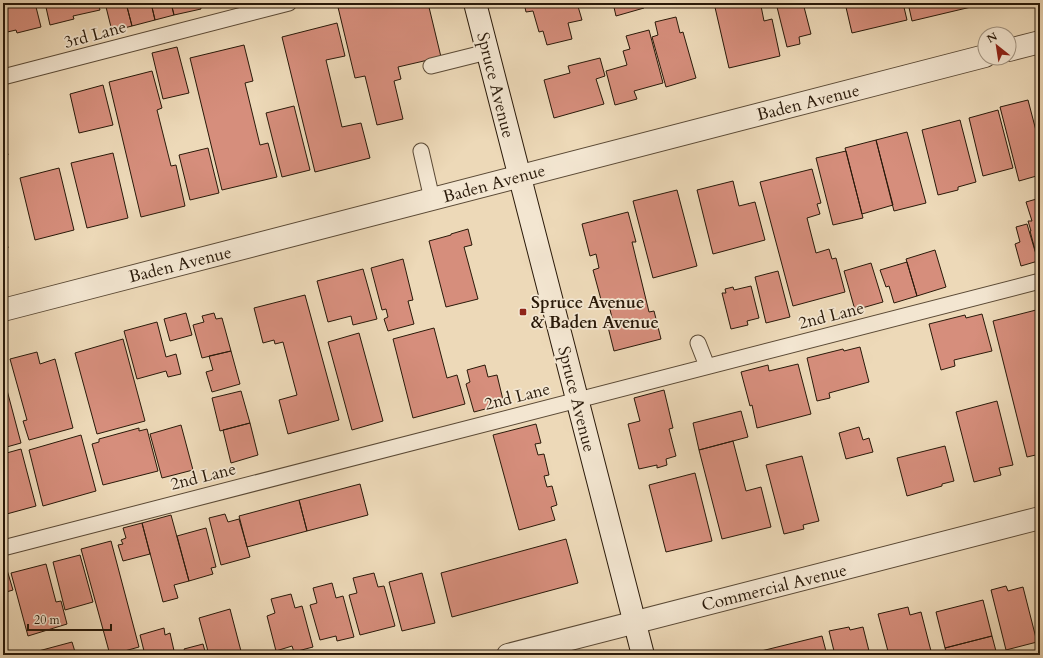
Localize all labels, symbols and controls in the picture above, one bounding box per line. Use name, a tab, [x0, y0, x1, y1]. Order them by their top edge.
street label: 3rd Lane	[61, 15, 129, 54]
north arrow	[977, 26, 1017, 66]
text: N	[984, 29, 1001, 47]
street label: Spruce Avenue	[471, 30, 520, 140]
street label: Baden Avenue	[754, 79, 862, 126]
street label: Baden Avenue	[440, 159, 548, 208]
street label: Baden Avenue	[126, 241, 234, 288]
place label: Spruce Avenue & Baden Avenue	[531, 291, 659, 334]
street label: 2nd Lane	[796, 296, 866, 335]
marker: Spruce Avenue & Baden Avenue	[518, 307, 528, 317]
street label: Spruce Avenue	[552, 344, 601, 454]
street label: 2nd Lane	[482, 377, 552, 416]
street label: 2nd Lane	[168, 457, 238, 496]
street label: Commercial Avenue	[699, 558, 849, 617]
scale bar	[28, 606, 111, 632]
text: 20 m	[34, 612, 61, 628]

